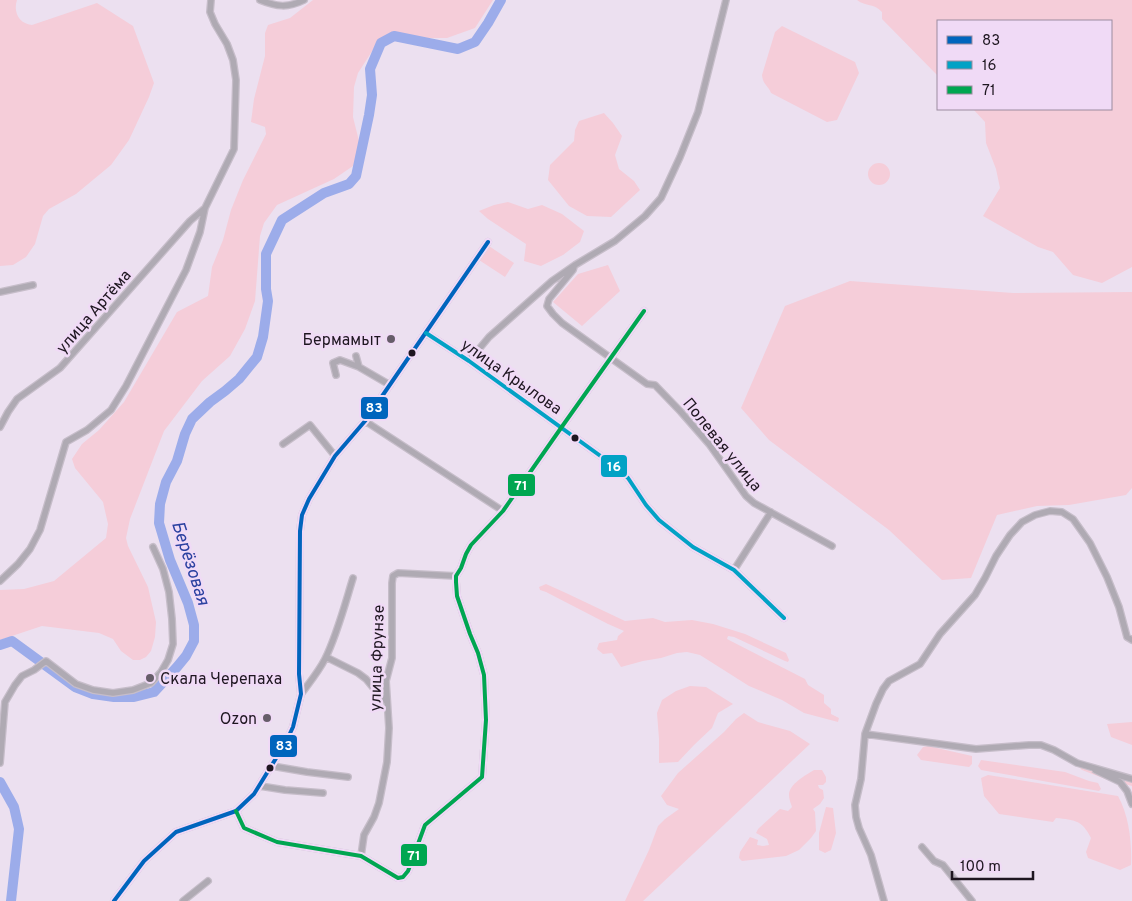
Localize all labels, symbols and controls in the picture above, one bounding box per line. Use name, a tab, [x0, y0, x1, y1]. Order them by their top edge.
legend	[937, 20, 1112, 110]
text: 83	[982, 32, 1000, 51]
text: 16	[982, 57, 997, 76]
text: 71	[982, 82, 996, 101]
street label: улица Артёма	[53, 266, 136, 358]
place label: Бермамыт	[302, 331, 381, 351]
marker: Бермамыт	[385, 333, 397, 345]
street label: улица Крылова	[457, 335, 565, 420]
unlabelled marker	[407, 348, 417, 358]
street label: Полевая улица	[678, 394, 765, 496]
line badge: 83	[360, 396, 389, 420]
text: 83	[365, 400, 383, 417]
unlabelled marker	[570, 433, 580, 443]
line badge: 16	[600, 454, 628, 478]
text: 16	[607, 459, 621, 476]
line badge: 71	[507, 473, 536, 497]
text: 71	[514, 478, 528, 495]
water label: Берёзовая	[165, 518, 214, 609]
street label: улица Фрунзе	[366, 604, 390, 712]
place label: Скала Черепаха	[160, 670, 282, 690]
marker: Скала Черепаха	[144, 672, 156, 684]
place label: Ozon	[220, 710, 257, 730]
marker: Ozon	[261, 712, 273, 724]
line badge: 83	[269, 734, 298, 758]
text: 83	[275, 738, 293, 755]
unlabelled marker	[265, 763, 275, 773]
line badge: 71	[400, 843, 428, 867]
text: 71	[407, 848, 421, 865]
scale bar	[952, 848, 1033, 880]
text: 100 m	[960, 858, 1001, 877]

